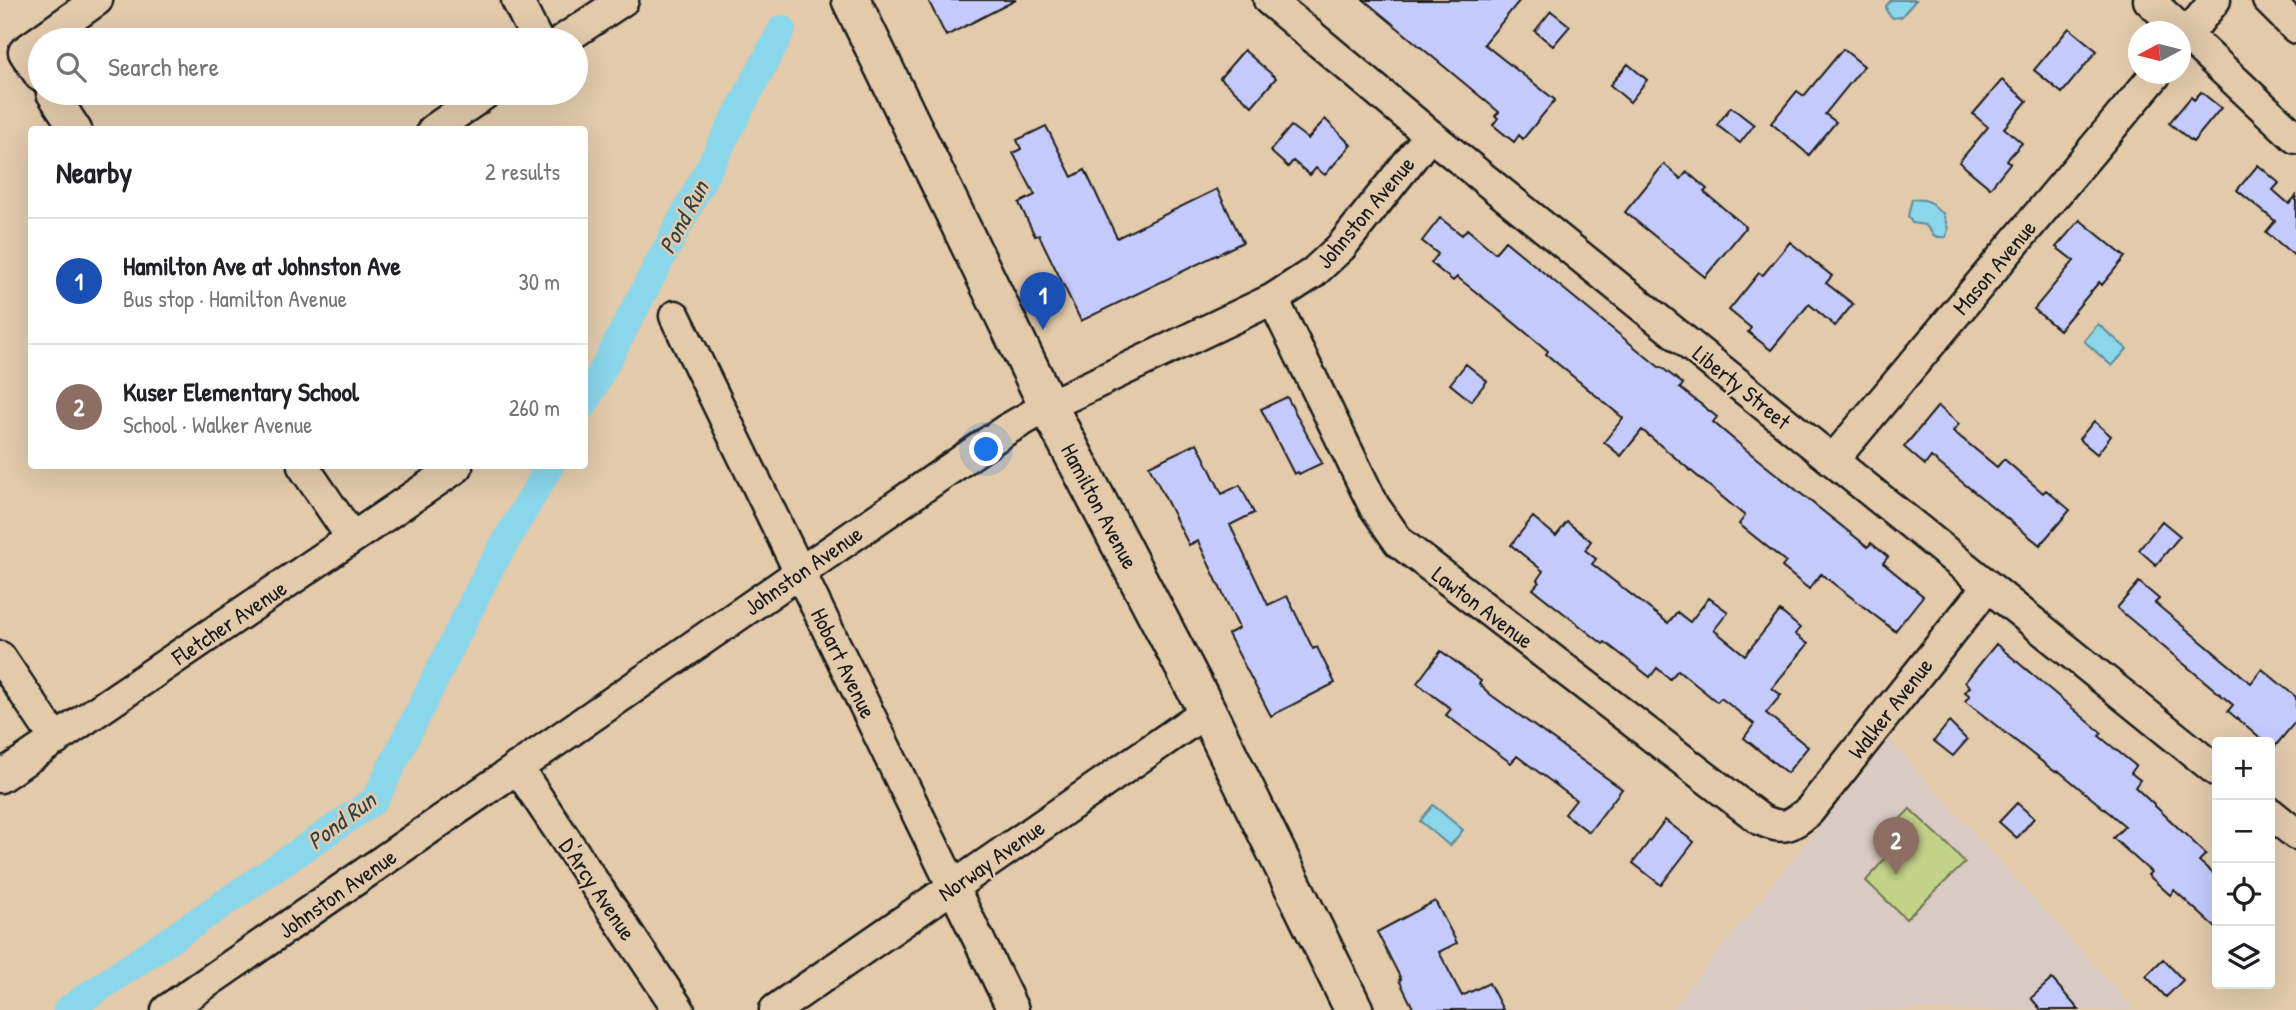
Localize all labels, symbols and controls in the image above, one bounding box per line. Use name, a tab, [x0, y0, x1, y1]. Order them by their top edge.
north arrow	[2128, 21, 2191, 84]
search box	[28, 28, 588, 105]
icon: search	[52, 48, 90, 86]
text: Search here	[108, 49, 219, 84]
street label: Johnston Avenue	[1309, 149, 1421, 275]
text: Nearby	[56, 152, 132, 192]
text: 2 results	[485, 156, 560, 187]
water label: Pond Run	[650, 173, 717, 259]
street label: Mason Avenue	[1945, 213, 2043, 321]
text: Hamilton Ave at Johnston Ave	[123, 248, 401, 283]
text: 1	[75, 266, 83, 297]
text: 30 m	[518, 266, 560, 297]
pin: 1	[1020, 272, 1066, 330]
text: Bus stop · Hamilton Avenue	[123, 283, 347, 314]
street label: Liberty Street	[1687, 338, 1798, 437]
text: Kuser Elementary School	[123, 374, 359, 409]
text: 2	[74, 392, 84, 423]
text: 260 m	[509, 392, 560, 423]
text: School · Walker Avenue	[123, 409, 312, 440]
your location	[969, 432, 1003, 466]
street label: Hamilton Avenue	[1054, 438, 1146, 574]
street label: Johnston Avenue	[738, 518, 868, 622]
street label: Lawton Avenue	[1426, 559, 1540, 655]
street label: Fletcher Avenue	[165, 572, 292, 672]
street label: Hobart Avenue	[804, 603, 884, 723]
street label: Walker Avenue	[1841, 651, 1939, 765]
map controls	[2212, 737, 2275, 989]
button: +	[2212, 737, 2275, 800]
water label: Pond Run	[300, 782, 384, 856]
button: −	[2212, 800, 2275, 863]
street label: Norway Avenue	[932, 812, 1050, 908]
pin: 2	[1873, 817, 1919, 875]
street label: D'Arcy Avenue	[552, 832, 644, 946]
street label: Johnston Avenue	[272, 841, 402, 945]
button: locate	[2212, 863, 2275, 926]
button: layers	[2212, 926, 2275, 989]

